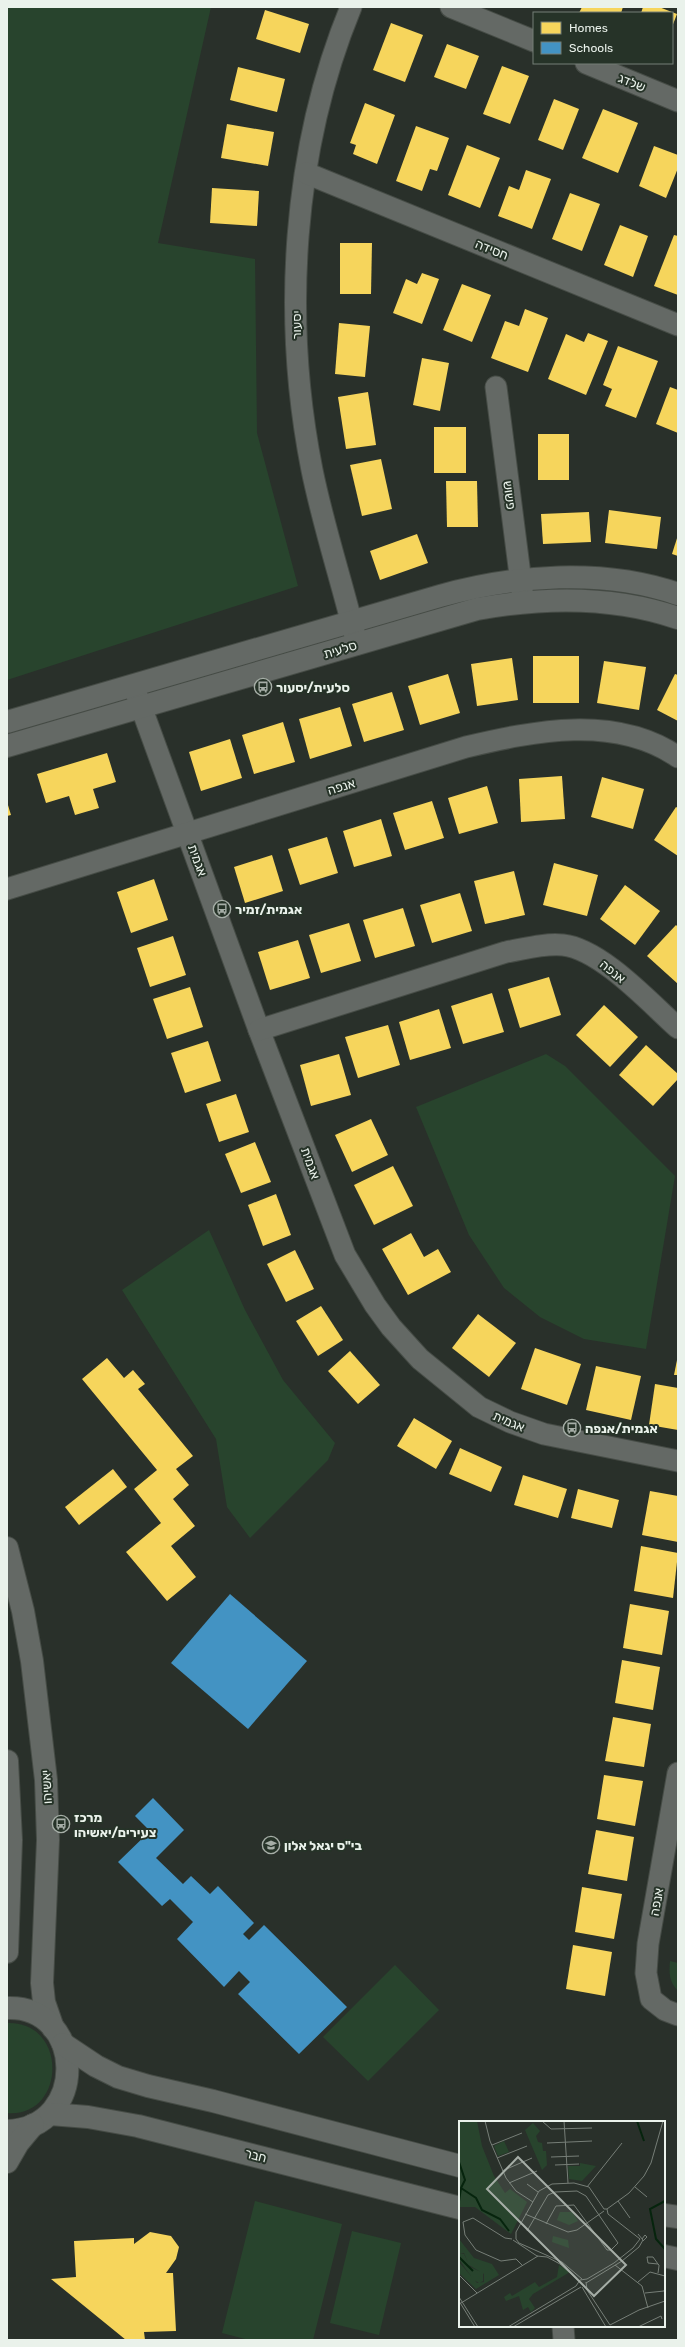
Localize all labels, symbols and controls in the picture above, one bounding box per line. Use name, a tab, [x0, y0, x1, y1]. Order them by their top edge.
legend	[533, 12, 673, 64]
text: Homes	[569, 21, 608, 35]
text: Schools	[569, 41, 613, 55]
street label: שלדג	[616, 70, 648, 95]
street label: חסידה	[473, 236, 511, 263]
street label: יסעור	[289, 310, 304, 340]
street label: פשוש	[500, 480, 519, 510]
street label: סלעית	[322, 638, 359, 661]
bus stop icon: סלעית/יסעור	[253, 677, 273, 697]
place label: סלעית/יסעור	[276, 680, 350, 695]
street label: אנפה	[325, 775, 357, 798]
street label: אגמית	[185, 842, 210, 878]
bus stop icon: אגמית/זמיר	[212, 899, 232, 919]
place label: אגמית/זמיר	[235, 902, 302, 917]
street label: אנפה	[597, 957, 628, 986]
street label: אגמית	[298, 1145, 323, 1181]
street label: אגמית	[491, 1408, 527, 1435]
bus stop icon: אגמית/אנפה	[562, 1418, 582, 1438]
place label: אגמית/אנפה	[585, 1421, 658, 1436]
street label: יאשיהו	[38, 1769, 55, 1804]
place label: מרכז צעירים/יאשיהו	[74, 1810, 156, 1840]
bus stop icon: מרכז צעירים/יאשיהו	[51, 1814, 71, 1834]
school or university icon: בי"ס יגאל אלון	[261, 1835, 281, 1855]
place label: בי"ס יגאל אלון	[284, 1838, 363, 1853]
street label: אנפה	[647, 1887, 666, 1917]
inset map	[459, 2121, 665, 2327]
street label: חבר	[243, 2145, 269, 2166]

